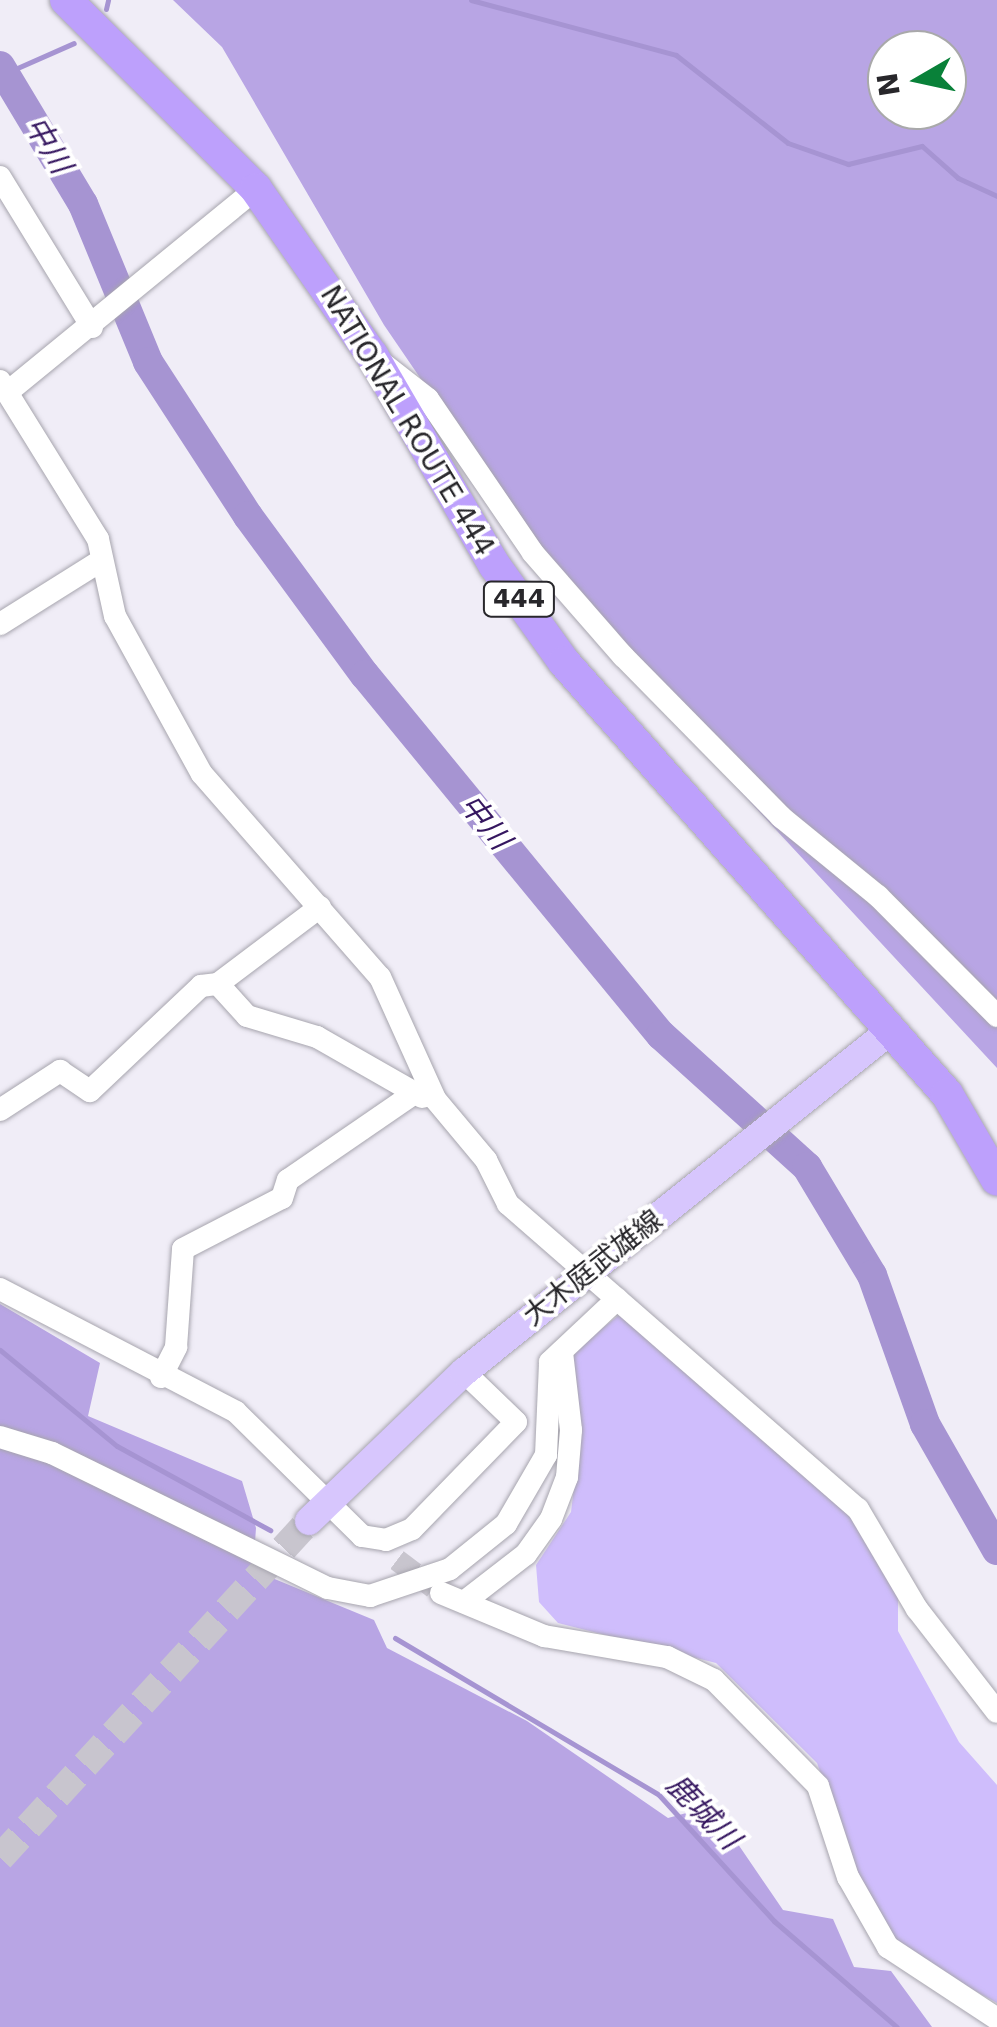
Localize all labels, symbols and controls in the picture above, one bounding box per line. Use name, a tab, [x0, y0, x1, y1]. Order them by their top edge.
north arrow	[867, 30, 967, 130]
text: N	[871, 70, 907, 99]
water label: 中川	[17, 110, 79, 180]
street label: NATIONAL ROUTE 444	[313, 280, 501, 562]
road number: 444	[482, 579, 556, 619]
water label: 中川	[452, 787, 518, 857]
street label: 大木庭武雄線	[516, 1203, 670, 1333]
water label: 鹿城川	[659, 1767, 747, 1857]

